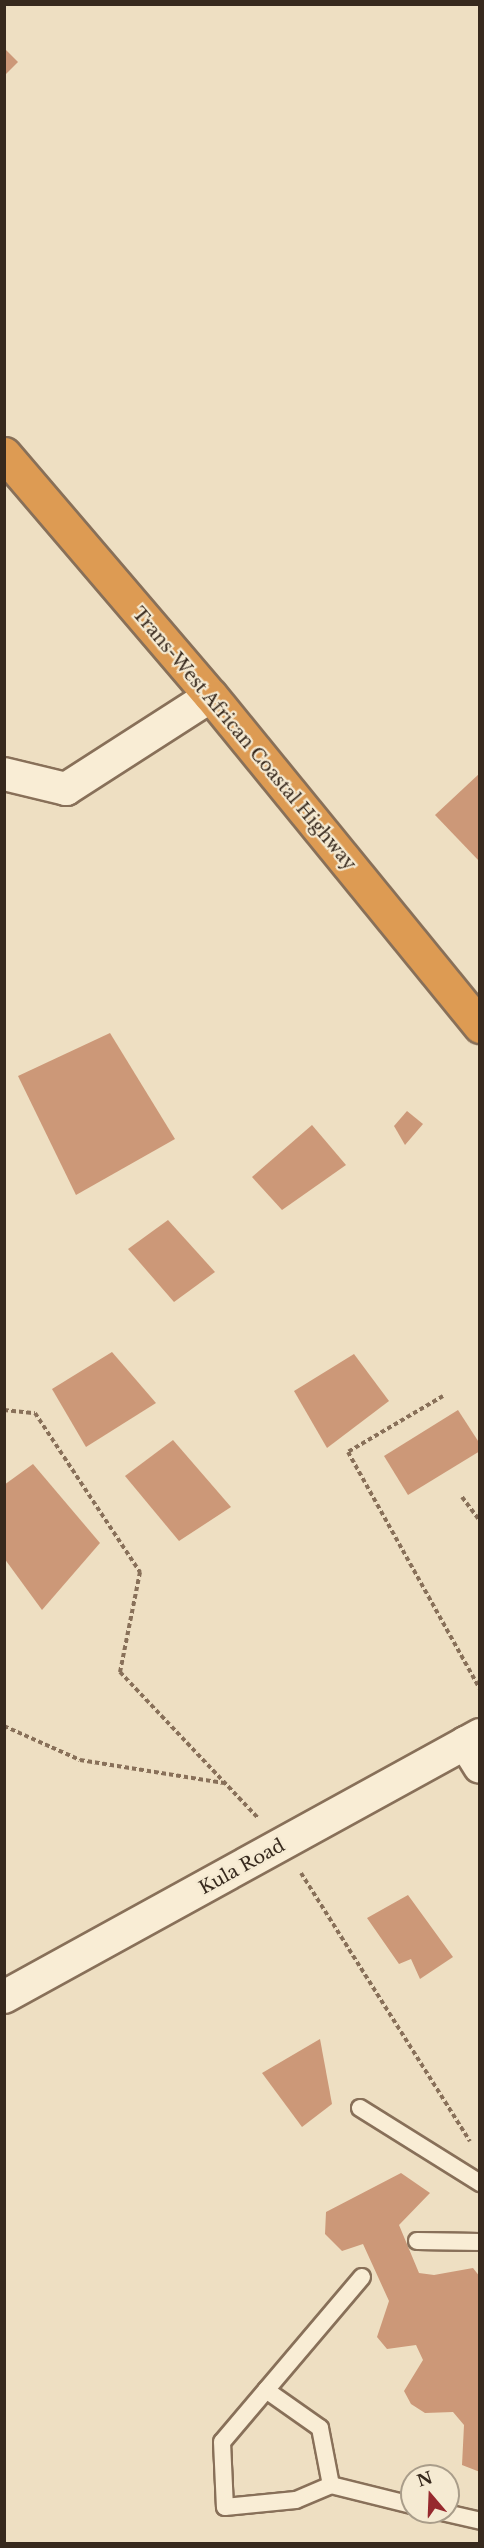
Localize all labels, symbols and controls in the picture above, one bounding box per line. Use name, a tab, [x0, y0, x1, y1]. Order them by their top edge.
street label: Trans-West African Coastal Highway	[127, 603, 361, 875]
street label: Kula Road	[195, 1835, 289, 1899]
north arrow	[400, 2464, 460, 2524]
text: N	[414, 2467, 435, 2491]

